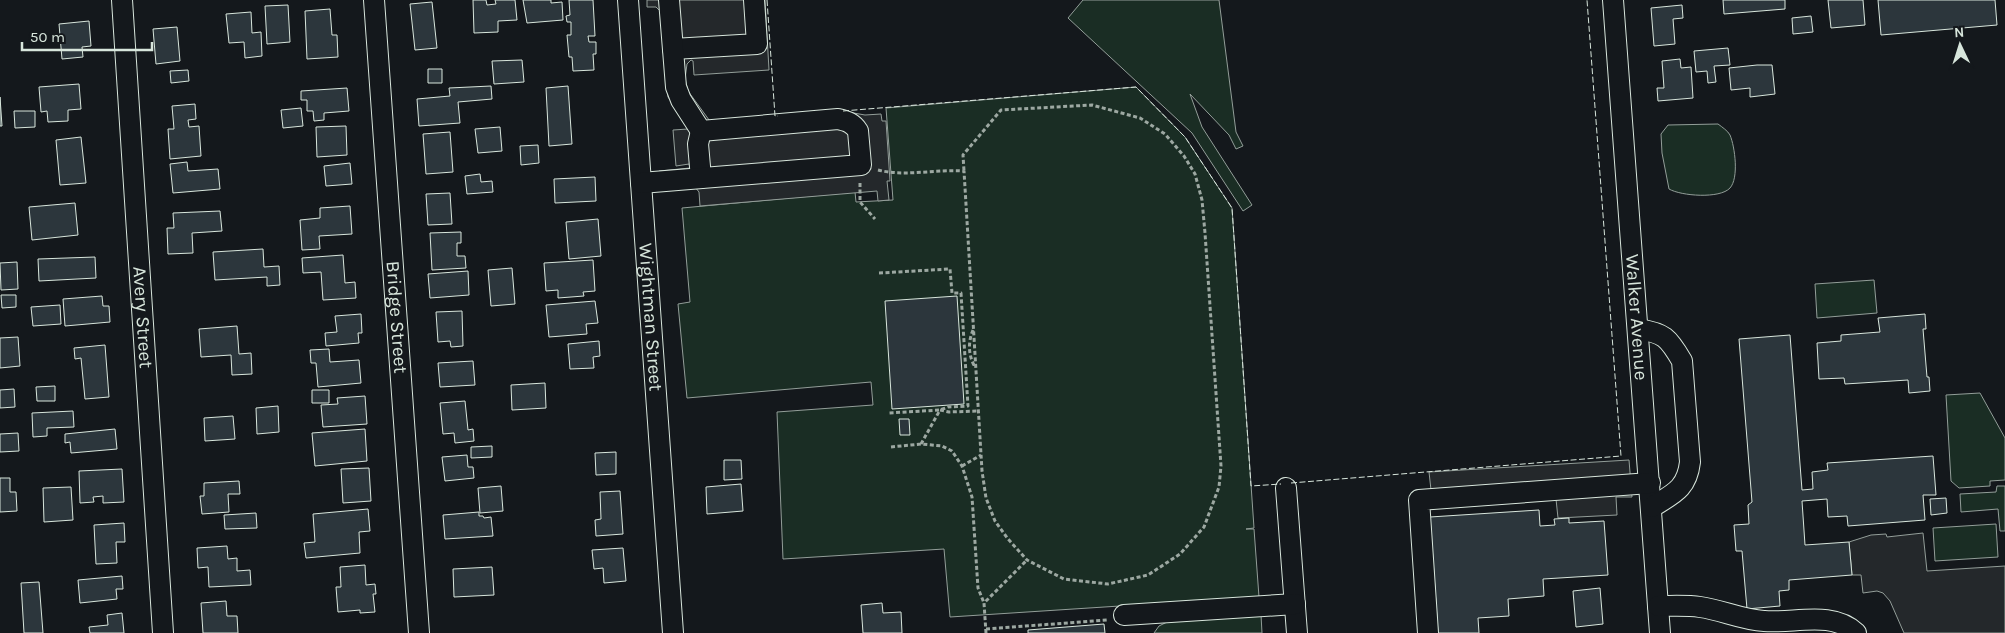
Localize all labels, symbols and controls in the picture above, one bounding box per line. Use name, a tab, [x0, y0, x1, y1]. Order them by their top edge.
scale bar	[22, 20, 152, 52]
north arrow	[1935, 20, 1985, 70]
text: N	[1954, 24, 1965, 41]
text: 50 m	[30, 28, 65, 46]
street label: Wightman Street	[634, 242, 667, 392]
street label: Walker Avenue	[1621, 253, 1652, 381]
street label: Bridge Street	[382, 260, 412, 374]
street label: Avery Street	[128, 266, 157, 369]

